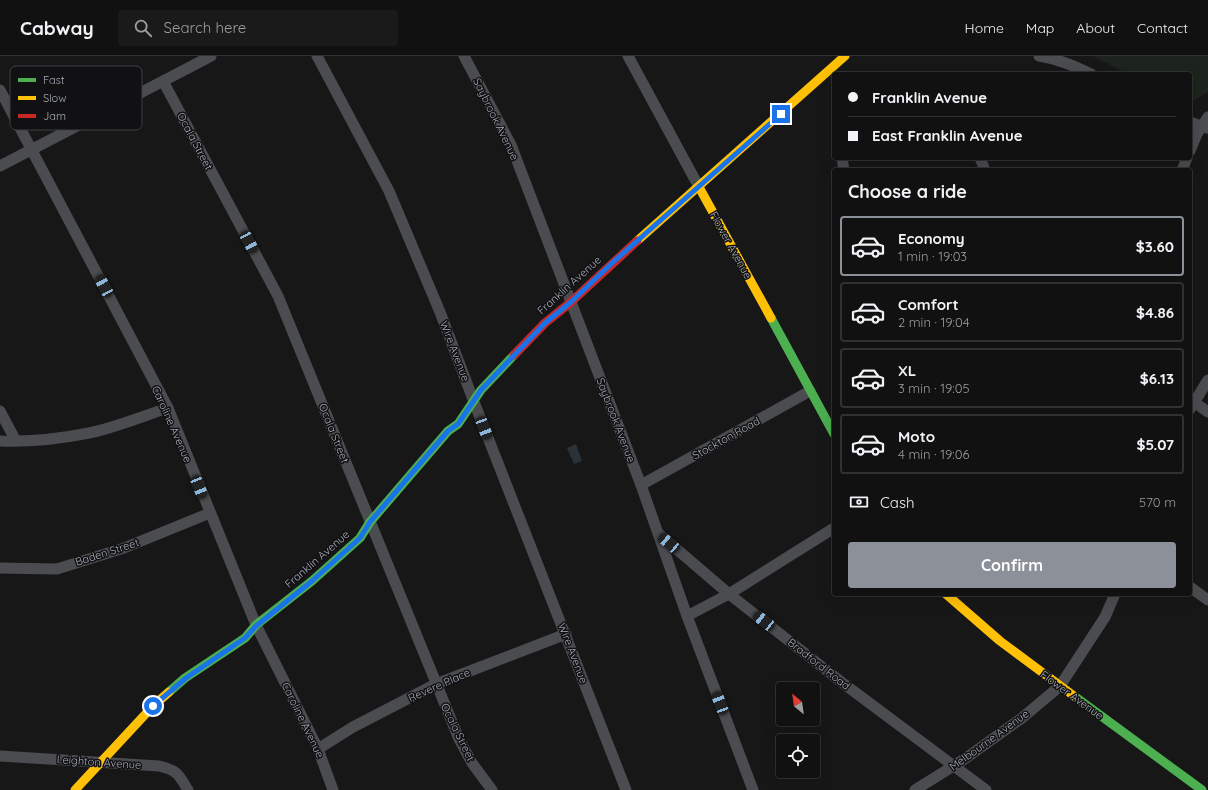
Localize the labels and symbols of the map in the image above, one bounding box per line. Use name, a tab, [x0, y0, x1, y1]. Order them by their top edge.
legend	[10, 66, 142, 130]
text: Fast	[43, 73, 65, 87]
street label: Saybrook Avenue	[470, 76, 522, 162]
text: Slow	[43, 91, 67, 105]
route end	[772, 105, 790, 123]
text: Jam	[43, 109, 66, 123]
street label: Ocala Street	[174, 110, 216, 172]
street label: Flower Avenue	[707, 209, 755, 281]
car	[238, 229, 260, 255]
street label: Franklin Avenue	[534, 253, 604, 317]
car	[93, 273, 115, 299]
street label: Wire Avenue	[437, 319, 473, 383]
street label: Saybrook Avenue	[593, 376, 639, 464]
street label: Caroline Avenue	[149, 383, 195, 465]
street label: Ocala Street	[316, 401, 352, 465]
street label: Stockton Road	[690, 414, 762, 462]
car	[474, 415, 494, 441]
car	[189, 474, 209, 500]
street label: Franklin Avenue	[282, 527, 352, 591]
car	[656, 531, 682, 555]
street label: Baden Street	[73, 535, 141, 569]
car	[751, 609, 777, 633]
street label: Wire Avenue	[555, 621, 591, 685]
street label: Bradford Road	[785, 635, 853, 693]
street label: Revere Place	[406, 665, 472, 705]
street label: Flower Avenue	[1038, 667, 1106, 723]
street label: Caroline Avenue	[279, 680, 327, 760]
north arrow	[776, 682, 820, 726]
car	[710, 690, 730, 716]
route start	[144, 697, 162, 715]
street label: Ocala Street	[438, 701, 478, 764]
street label: Melbourne Avenue	[947, 706, 1031, 774]
street label: Leighton Avenue	[56, 752, 142, 772]

